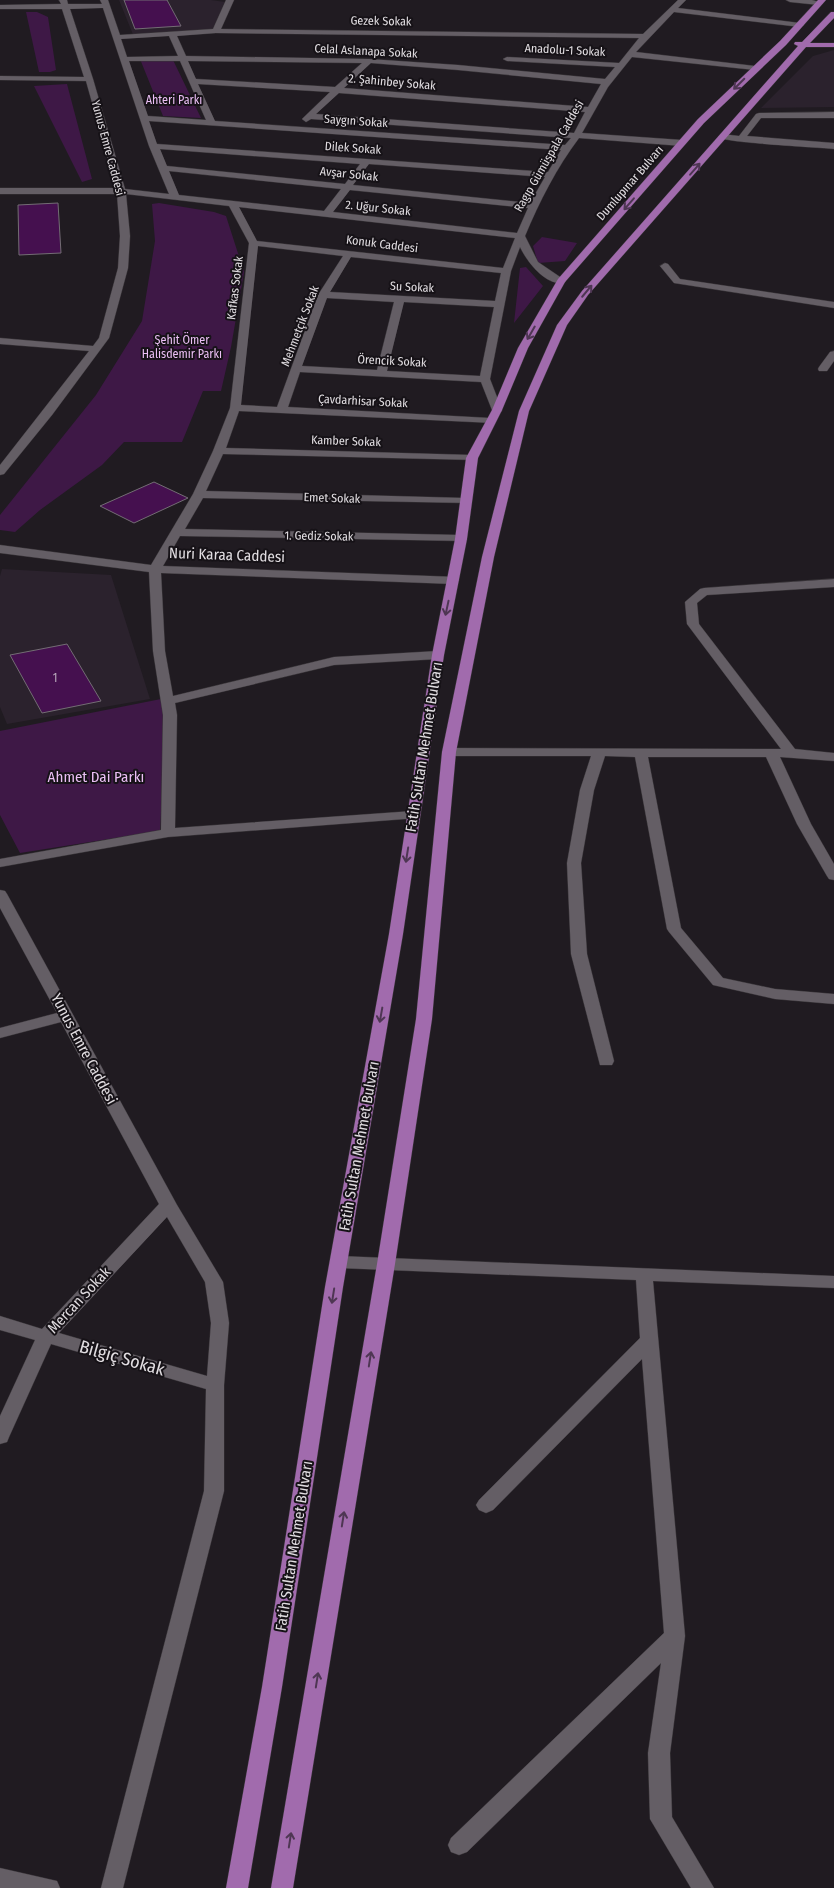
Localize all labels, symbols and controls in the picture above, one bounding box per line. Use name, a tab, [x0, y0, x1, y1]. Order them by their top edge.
street label: Gezek Sokak	[350, 13, 412, 29]
street label: Celal Aslanapa Sokak	[314, 41, 418, 61]
street label: Anadolu-1 Sokak	[524, 41, 606, 59]
street label: 2. Şahinbey Sokak	[348, 71, 437, 93]
one-way arrow	[732, 78, 745, 90]
park label: Ahteri Parkı	[146, 93, 202, 107]
street label: Ragıp Gümüşpala Caddesi	[511, 98, 587, 214]
street label: Yunus Emre Caddesi	[89, 99, 127, 197]
street label: Saygın Sokak	[324, 112, 389, 130]
street label: Dilek Sokak	[324, 139, 382, 157]
street label: Dumlupınar Bulvarı	[594, 143, 666, 223]
one-way arrow	[689, 163, 700, 176]
street label: Avşar Sokak	[319, 164, 379, 184]
one-way arrow	[623, 197, 634, 210]
street label: 2. Uğur Sokak	[345, 198, 412, 218]
street label: Konuk Caddesi	[345, 233, 419, 255]
street label: Kafkas Sokak	[224, 255, 246, 321]
street label: Su Sokak	[390, 279, 435, 295]
street label: Mehmetçik Sokak	[278, 283, 322, 368]
one-way arrow	[581, 284, 593, 297]
one-way arrow	[526, 325, 536, 339]
park label: Şehit Ömer Halisdemir Parkı	[142, 331, 222, 361]
street label: Örencik Sokak	[357, 350, 428, 370]
street label: Çavdarhisar Sokak	[318, 392, 409, 410]
street label: Kamber Sokak	[311, 433, 382, 449]
street label: Emet Sokak	[303, 490, 361, 506]
street label: 1. Gediz Sokak	[284, 528, 354, 544]
street label: Nuri Karaa Caddesi	[169, 544, 285, 566]
one-way arrow	[442, 599, 451, 615]
street label: Fatih Sultan Mehmet Bulvarı	[402, 661, 446, 833]
house number: 1	[53, 671, 57, 685]
park label: Ahmet Dai Parkı	[48, 768, 144, 786]
one-way arrow	[402, 846, 412, 862]
street label: Yunus Emre Caddesi	[47, 991, 121, 1107]
one-way arrow	[376, 1007, 386, 1023]
street label: Fatih Sultan Mehmet Bulvarı	[335, 1060, 383, 1232]
street label: Mercan Sokak	[44, 1263, 114, 1337]
one-way arrow	[328, 1288, 338, 1304]
street label: Bilgiç Sokak	[77, 1335, 168, 1381]
one-way arrow	[365, 1351, 375, 1367]
street label: Fatih Sultan Mehmet Bulvarı	[272, 1460, 316, 1632]
one-way arrow	[339, 1512, 349, 1528]
one-way arrow	[312, 1672, 322, 1688]
one-way arrow	[286, 1832, 296, 1848]

